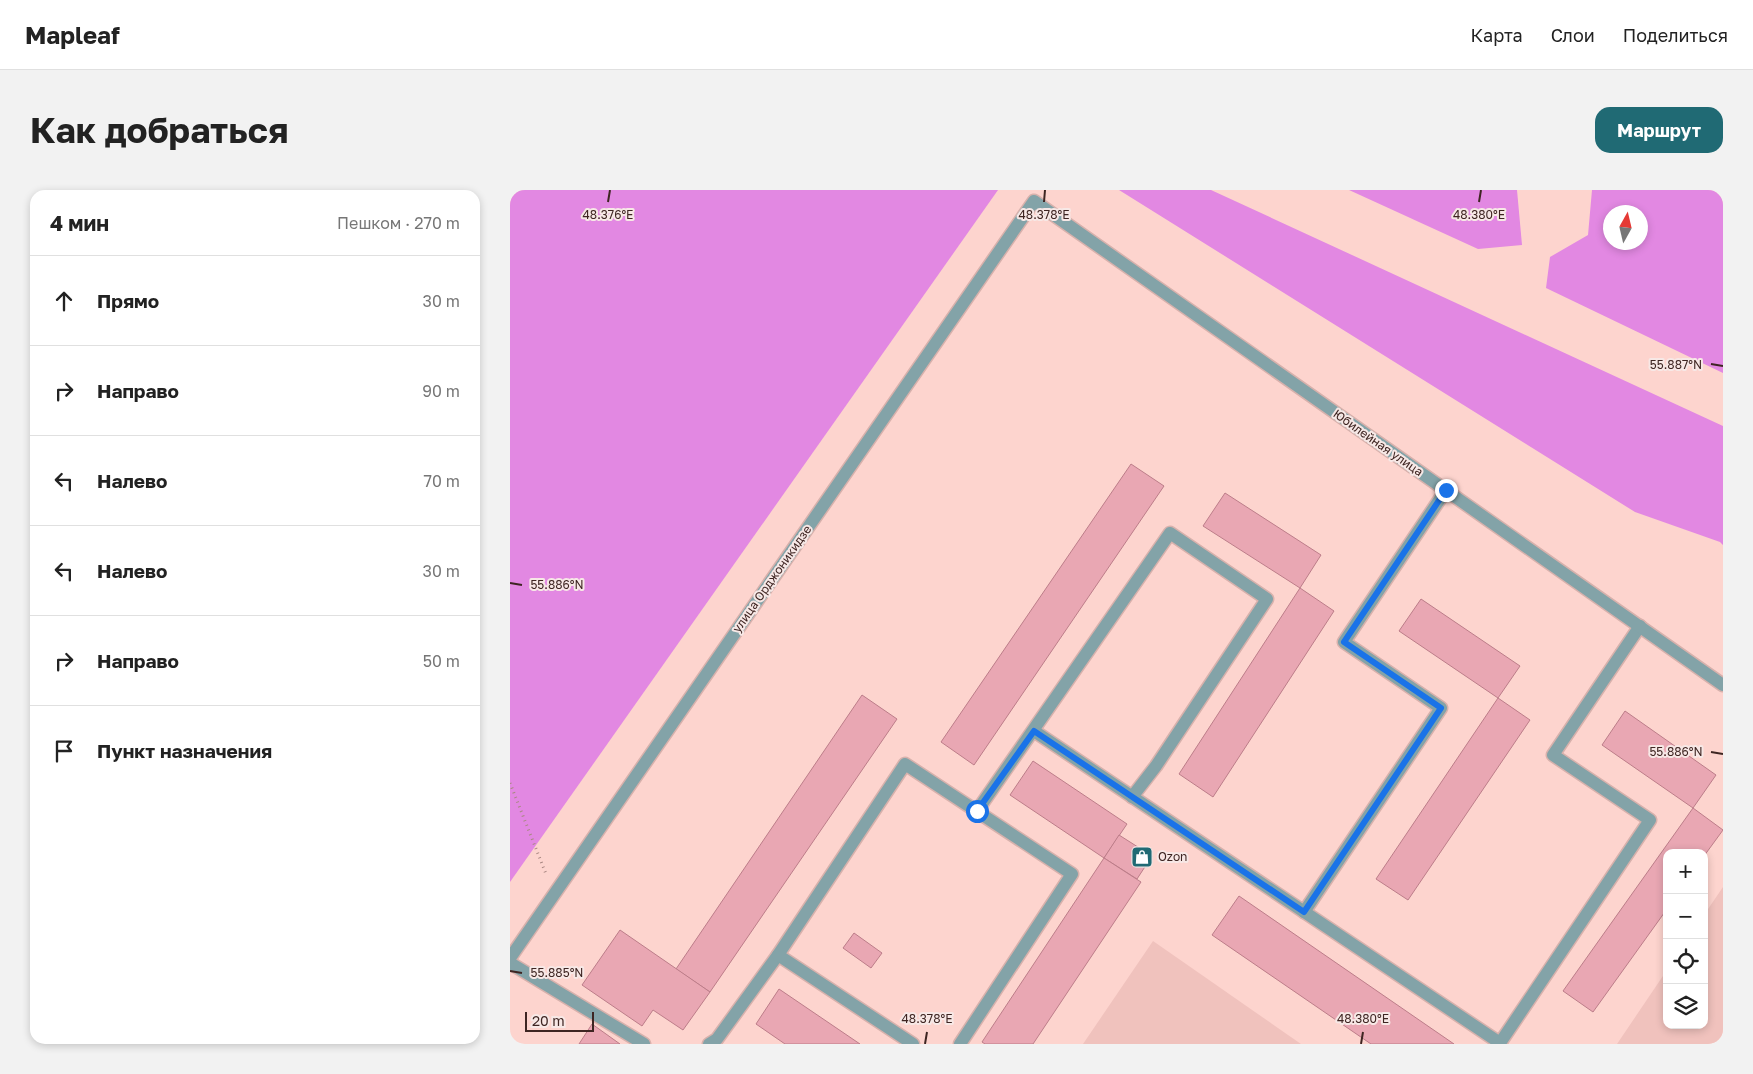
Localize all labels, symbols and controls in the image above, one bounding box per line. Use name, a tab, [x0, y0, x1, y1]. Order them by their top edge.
text: Mapleaf	[25, 20, 120, 49]
text: Карта	[1471, 24, 1523, 46]
text: Слои	[1551, 24, 1595, 46]
text: Поделиться	[1623, 24, 1728, 46]
button: Маршрут	[1595, 107, 1723, 153]
text: Как добраться	[30, 109, 288, 151]
north arrow	[1603, 205, 1648, 250]
text: 48.376°E	[583, 207, 633, 222]
text: 48.378°E	[1019, 207, 1069, 222]
text: 48.380°E	[1453, 207, 1505, 222]
text: 4 мин	[50, 210, 109, 236]
text: Пешком · 270 m	[337, 213, 460, 233]
icon: ahead	[50, 287, 78, 315]
text: Прямо	[97, 289, 159, 312]
text: 30 m	[423, 291, 460, 311]
text: 55.887°N	[1650, 357, 1702, 372]
icon: right	[50, 377, 78, 405]
text: Направо	[97, 379, 179, 402]
text: 90 m	[422, 381, 460, 401]
street label: Юбилейная улица	[1330, 406, 1426, 479]
icon: left	[50, 467, 78, 495]
text: Налево	[97, 469, 167, 492]
text: 70 m	[423, 471, 460, 491]
route end	[1435, 479, 1458, 502]
street label: улица Орджоникидзе	[729, 522, 814, 635]
icon: left	[50, 557, 78, 585]
text: Налево	[97, 559, 167, 582]
text: 30 m	[423, 561, 460, 581]
text: 55.886°N	[530, 577, 584, 592]
icon: right	[50, 647, 78, 675]
text: Направо	[97, 649, 179, 672]
text: 50 m	[423, 651, 460, 671]
icon: arrive	[50, 737, 78, 765]
text: Пункт назначения	[97, 739, 272, 762]
text: 55.886°N	[1649, 744, 1703, 759]
route start	[966, 800, 989, 823]
shop icon: Ozon	[1130, 845, 1154, 869]
place label: Ozon	[1158, 849, 1187, 864]
map controls	[1663, 849, 1708, 1029]
button: +	[1663, 849, 1708, 894]
button: −	[1663, 894, 1708, 939]
button: locate	[1663, 939, 1708, 984]
text: 55.885°N	[531, 965, 583, 980]
button: layers	[1663, 984, 1708, 1029]
scale bar	[525, 1009, 594, 1032]
text: 48.378°E	[902, 1011, 952, 1026]
text: 48.380°E	[1337, 1011, 1389, 1026]
text: 20 m	[532, 1012, 565, 1029]

